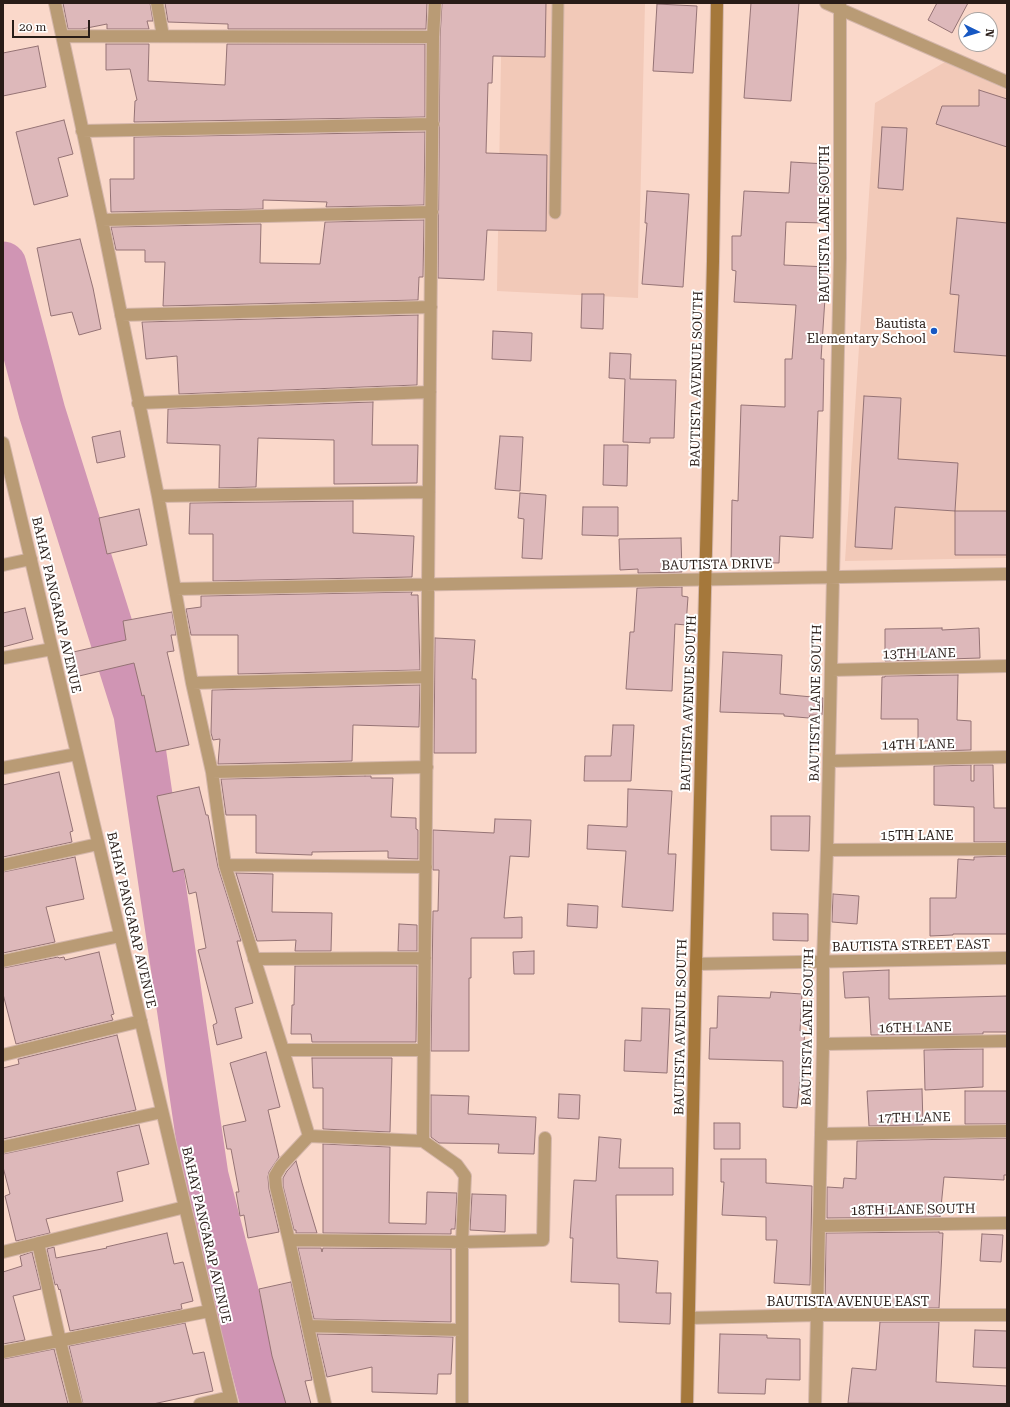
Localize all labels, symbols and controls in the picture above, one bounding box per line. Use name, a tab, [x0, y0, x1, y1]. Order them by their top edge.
scale bar	[14, 12, 92, 38]
north arrow	[958, 12, 998, 52]
text: 20 m	[19, 20, 46, 34]
text: N	[983, 28, 996, 38]
street label: BAUTISTA LANE SOUTH	[817, 145, 833, 303]
street label: BAUTISTA AVENUE SOUTH	[688, 291, 706, 467]
place label: Bautista Elementary School	[807, 316, 926, 347]
marker: Bautista Elementary School	[929, 326, 939, 336]
street label: BAHAY PANGARAP AVENUE	[28, 515, 84, 695]
street label: BAUTISTA DRIVE	[661, 556, 773, 574]
street label: BAUTISTA AVENUE SOUTH	[678, 615, 700, 791]
street label: BAUTISTA LANE SOUTH	[807, 624, 825, 782]
street label: 13TH LANE	[882, 646, 956, 662]
street label: 14TH LANE	[881, 737, 955, 753]
street label: 15TH LANE	[880, 828, 954, 844]
street label: BAHAY PANGARAP AVENUE	[103, 830, 159, 1010]
street label: BAUTISTA STREET EAST	[832, 937, 990, 955]
street label: BAUTISTA AVENUE SOUTH	[672, 939, 690, 1115]
street label: BAUTISTA LANE SOUTH	[799, 948, 817, 1106]
street label: 16TH LANE	[878, 1020, 952, 1036]
street label: 17TH LANE	[877, 1110, 951, 1126]
street label: BAHAY PANGARAP AVENUE	[178, 1145, 234, 1325]
street label: 18TH LANE SOUTH	[850, 1201, 976, 1219]
street label: BAUTISTA AVENUE EAST	[767, 1294, 929, 1310]

